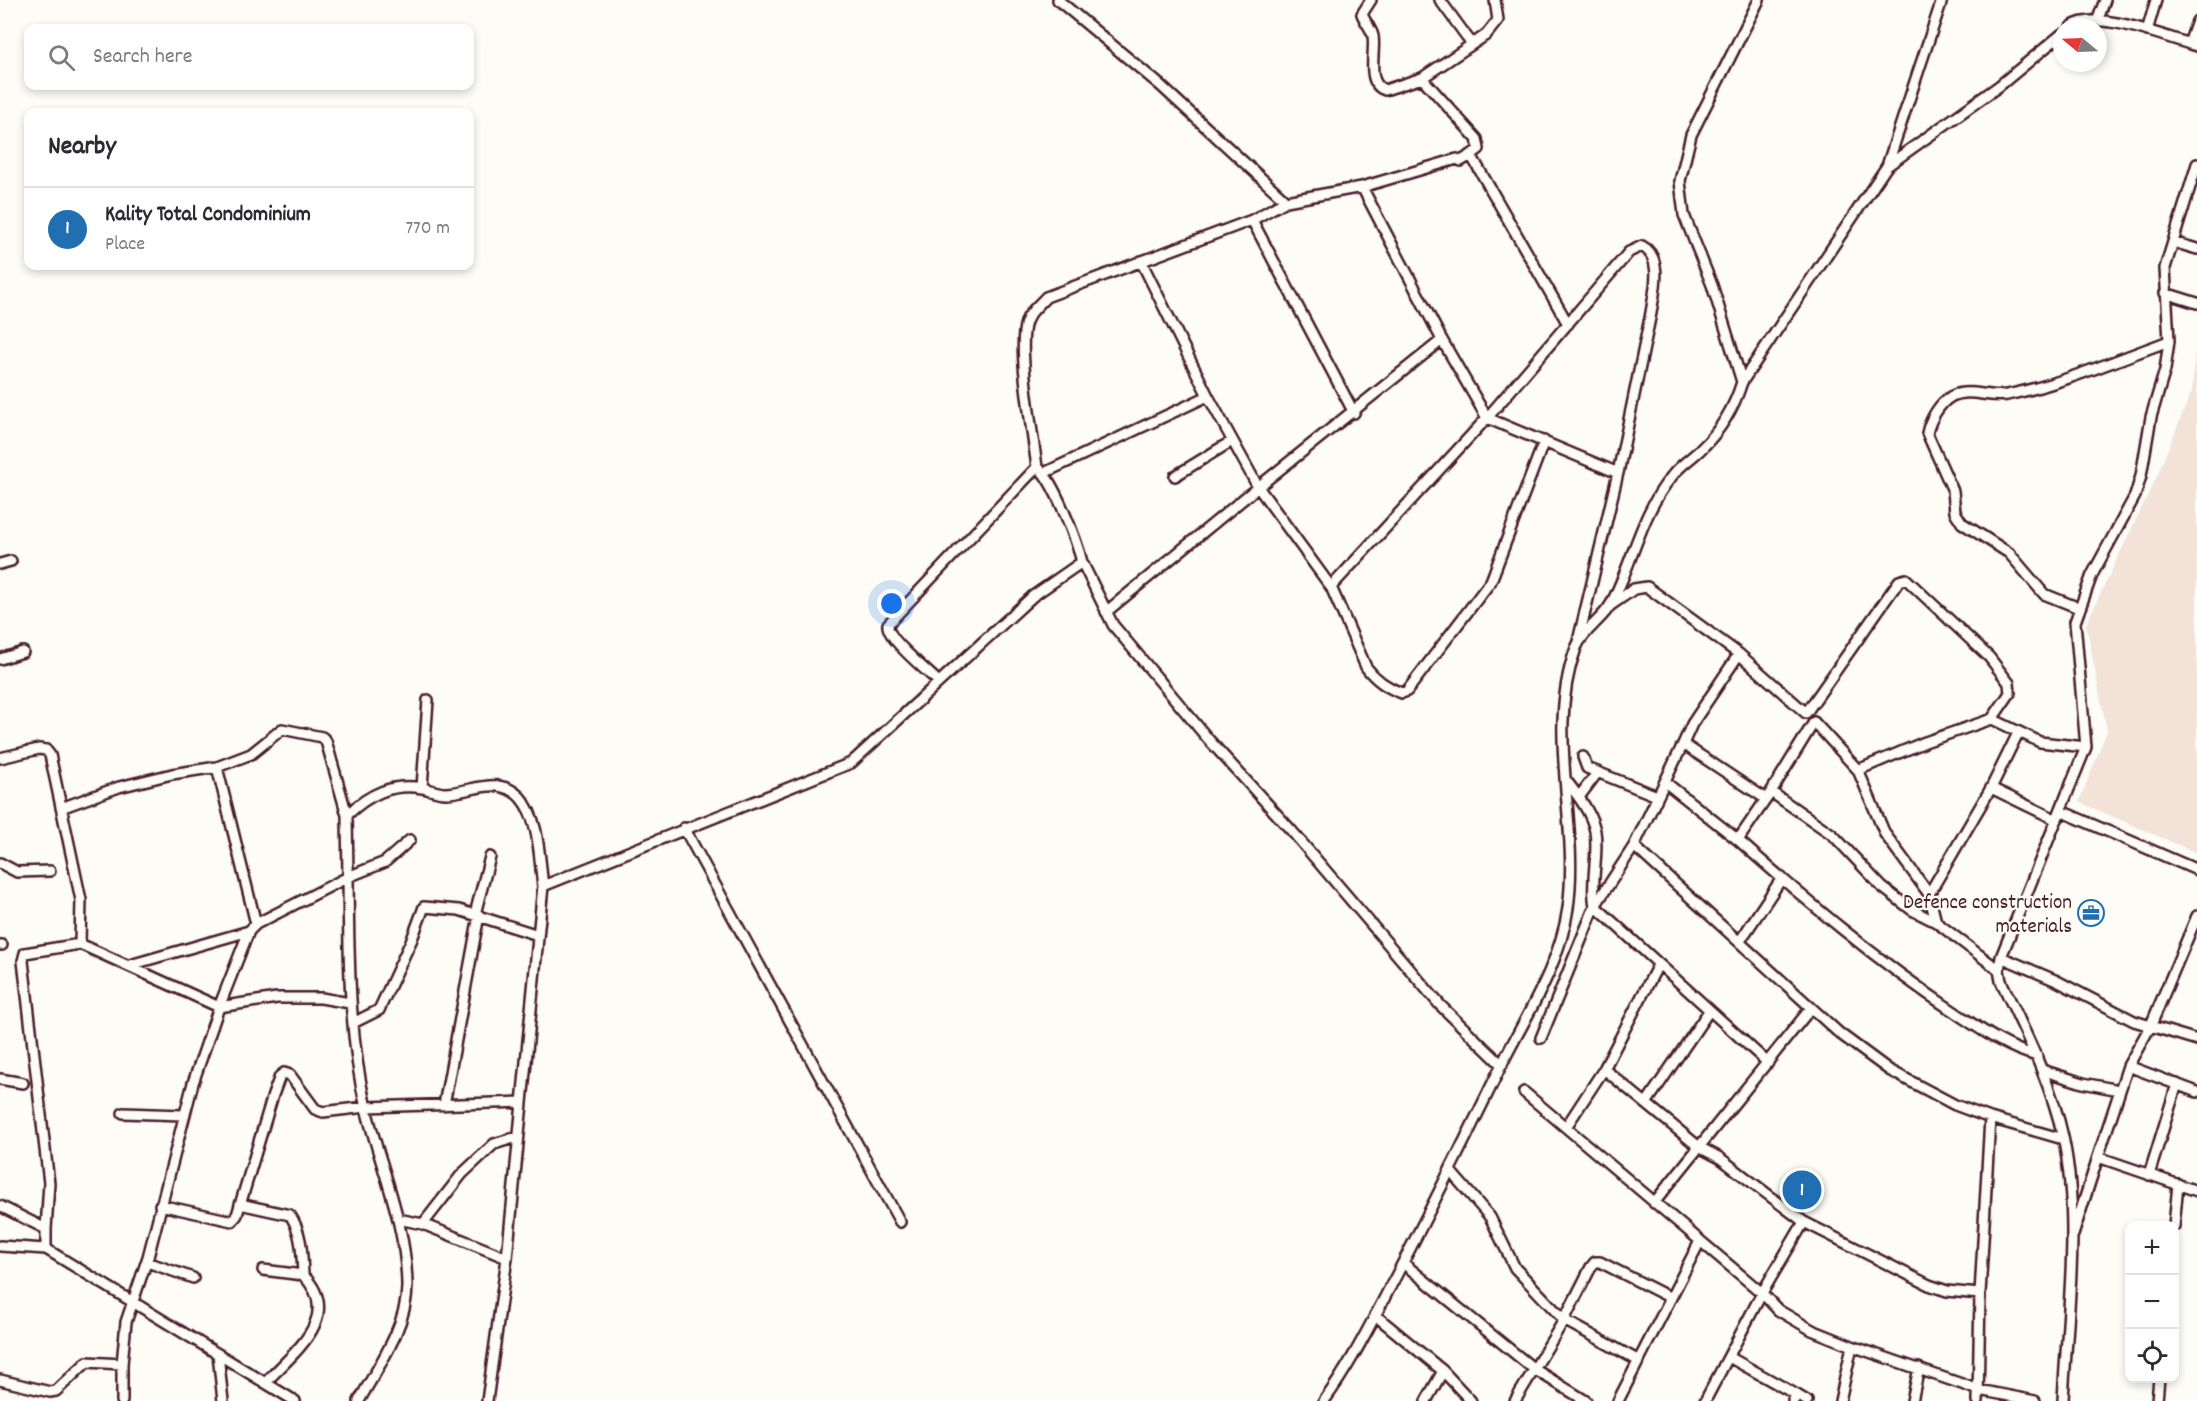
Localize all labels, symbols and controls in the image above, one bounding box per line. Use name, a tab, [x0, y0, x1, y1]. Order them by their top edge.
north arrow	[2053, 18, 2107, 72]
search box	[24, 24, 474, 90]
icon: search	[45, 41, 78, 74]
text: Search here	[93, 42, 192, 73]
text: Nearby	[48, 129, 116, 166]
text: Kality Total Condominium	[105, 200, 311, 231]
text: 1	[65, 215, 70, 243]
text: 770 m	[405, 215, 450, 243]
text: Place	[105, 231, 145, 259]
your location	[877, 589, 906, 618]
place label: Defence construction materials	[1903, 889, 2072, 943]
office icon: Defence construction materials	[2076, 898, 2106, 928]
pin: 1	[1782, 1168, 1822, 1212]
map controls	[2125, 1221, 2179, 1383]
button: +	[2125, 1221, 2179, 1275]
button: −	[2125, 1275, 2179, 1329]
button: locate	[2125, 1329, 2179, 1383]

